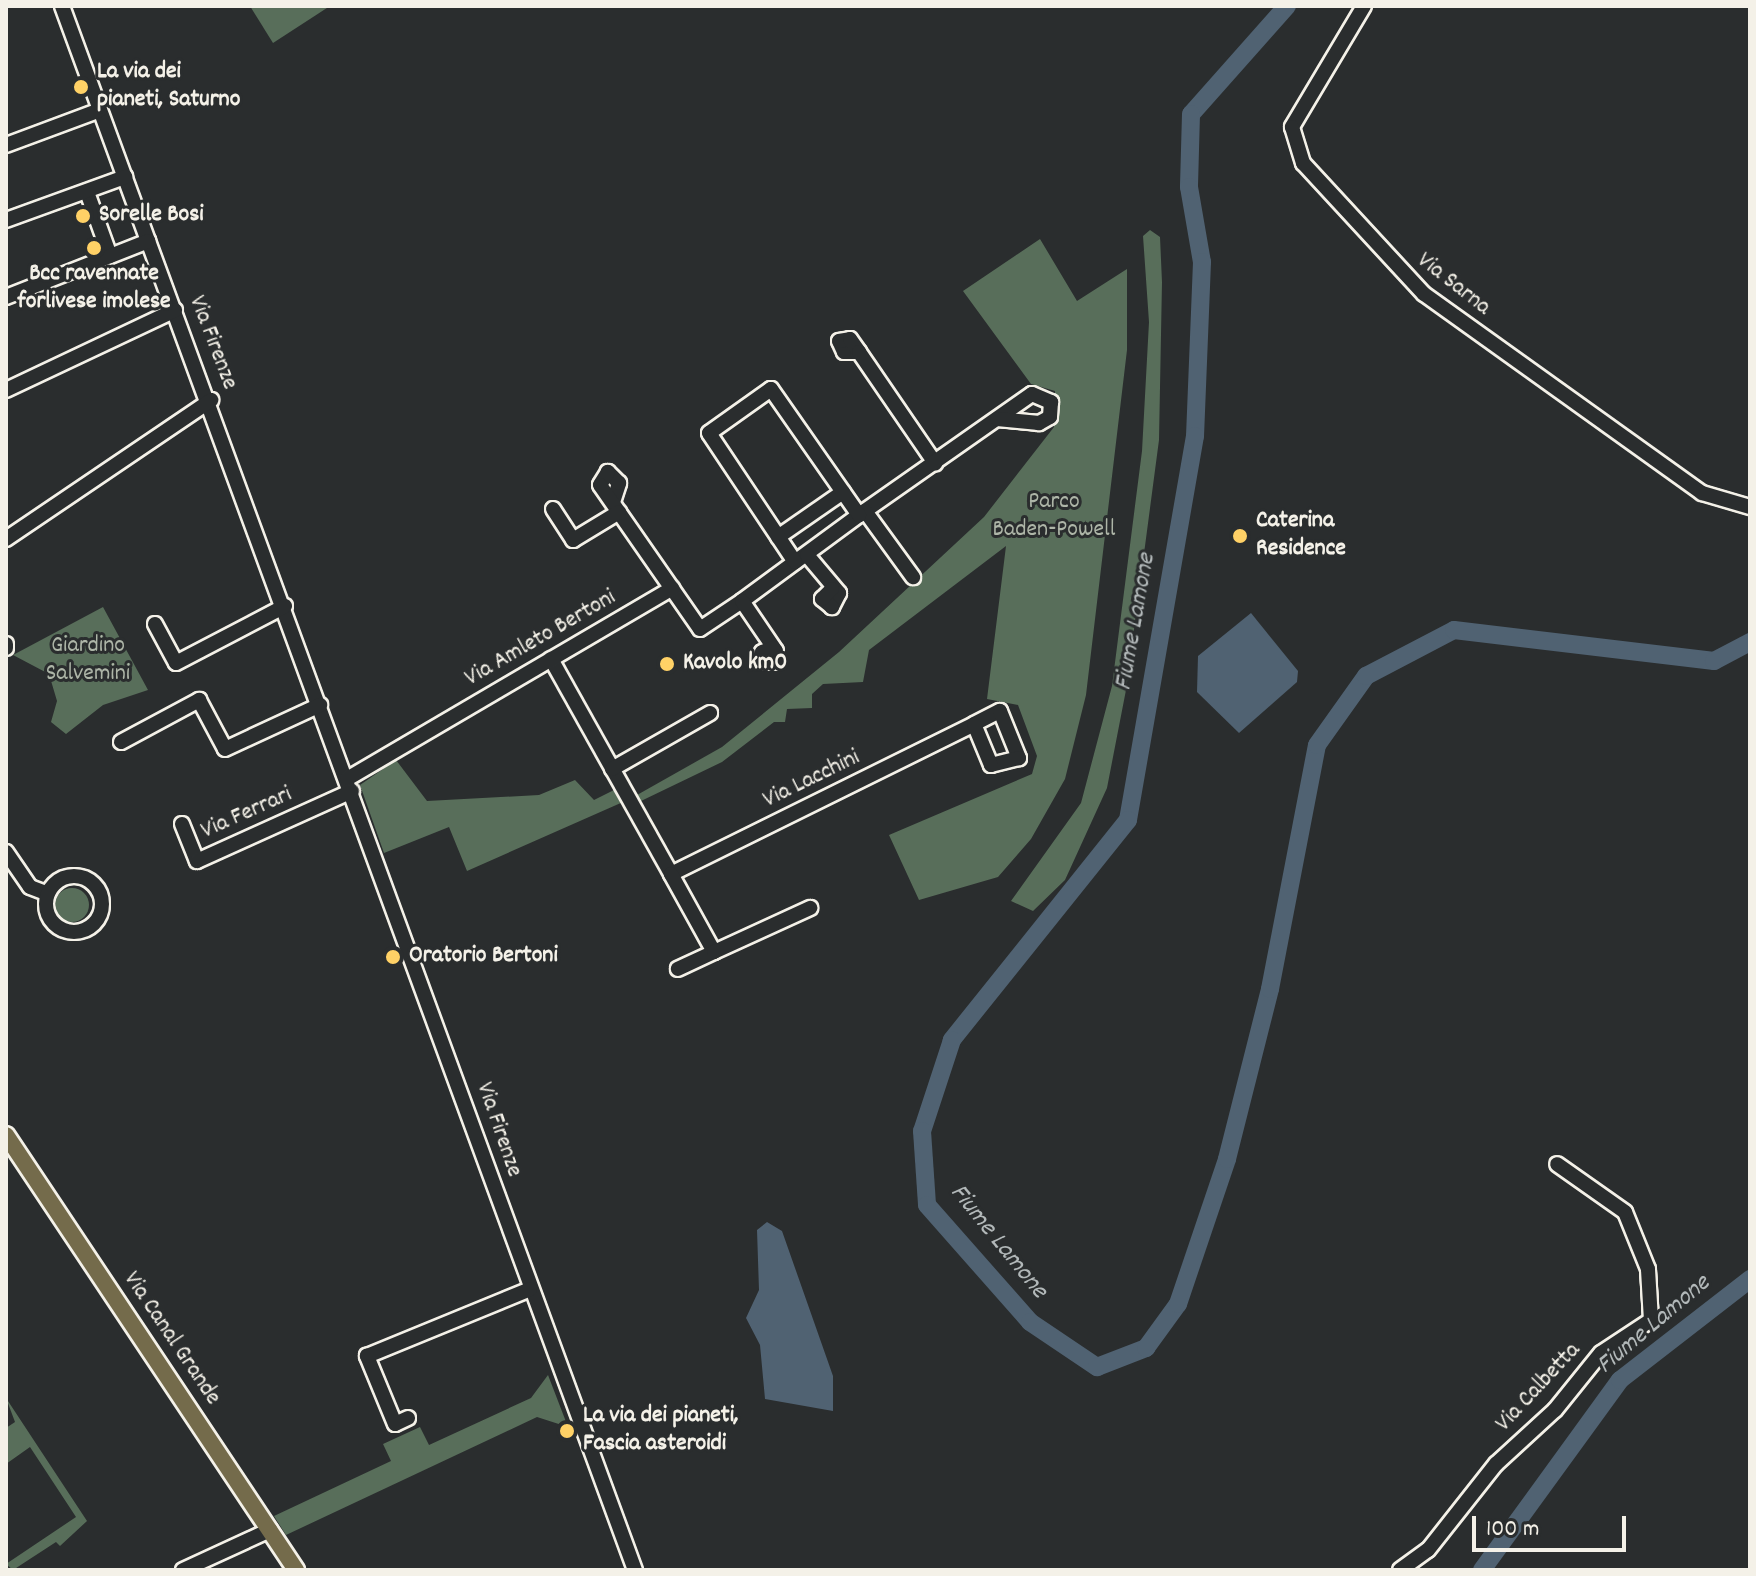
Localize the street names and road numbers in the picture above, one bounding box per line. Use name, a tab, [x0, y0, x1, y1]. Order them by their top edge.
street label: Via Sarna	[1410, 247, 1496, 323]
street label: Via Firenze	[181, 292, 243, 394]
street label: Via Amleto Bertoni	[460, 584, 622, 694]
street label: Via Lacchini	[759, 744, 865, 816]
street label: Via Ferrari	[197, 781, 297, 847]
street label: Via Firenze	[468, 1079, 528, 1181]
street label: Via Canal Grande	[116, 1267, 226, 1411]
street label: Via Calbetta	[1490, 1337, 1588, 1439]

